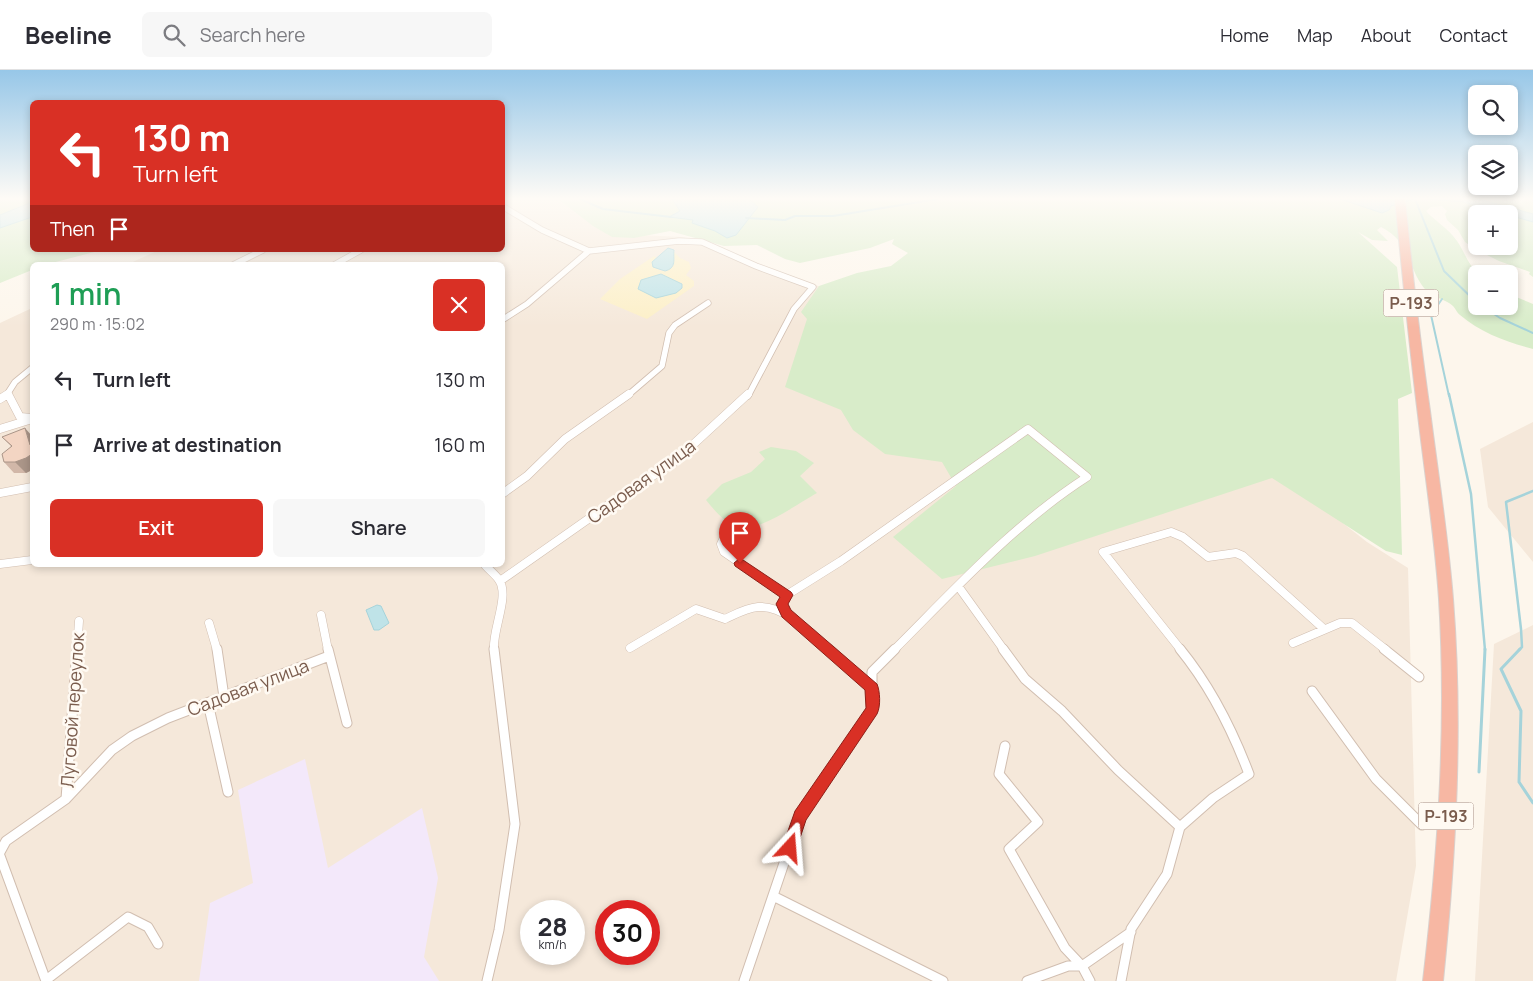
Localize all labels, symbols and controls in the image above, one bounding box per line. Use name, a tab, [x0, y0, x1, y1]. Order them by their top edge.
search box	[142, 12, 492, 57]
text: Beeline	[25, 18, 112, 51]
icon: search	[160, 21, 188, 49]
text: Search here	[200, 22, 305, 48]
text: Home	[1220, 23, 1269, 47]
text: Map	[1297, 23, 1333, 47]
text: About	[1361, 23, 1411, 47]
text: Contact	[1439, 23, 1508, 47]
map controls	[1468, 85, 1518, 315]
button: search	[1468, 85, 1518, 135]
text: 130 m	[133, 114, 230, 162]
icon: left	[50, 120, 115, 185]
button: layers	[1468, 145, 1518, 195]
text: Turn left	[133, 159, 218, 189]
button: +	[1468, 205, 1518, 255]
icon: arrive	[105, 215, 133, 243]
text: Then	[50, 216, 95, 242]
button: −	[1468, 265, 1518, 315]
text: 1 min	[50, 273, 122, 314]
button: close	[433, 279, 485, 331]
road number: Р-193	[1384, 290, 1438, 317]
text: 290 m · 15:02	[50, 313, 145, 335]
icon: left	[50, 366, 78, 394]
text: Turn left	[93, 367, 171, 393]
text: 130 m	[436, 367, 485, 393]
icon: arrive	[50, 431, 78, 459]
text: Arrive at destination	[93, 432, 282, 458]
text: 160 m	[434, 432, 485, 458]
street label: Садовая улица	[582, 434, 700, 528]
button: Exit	[50, 499, 263, 557]
button: Share	[273, 499, 485, 557]
pin	[719, 512, 761, 563]
icon: arrive	[726, 519, 754, 547]
street label: Луговой переулок	[55, 630, 89, 789]
street label: Садовая улица	[184, 653, 312, 721]
road number: Р-193	[1418, 802, 1474, 829]
position arrow	[763, 821, 815, 873]
speed limit sign: 30	[595, 900, 660, 965]
text: 28	[537, 909, 568, 944]
text: km/h	[539, 936, 566, 953]

